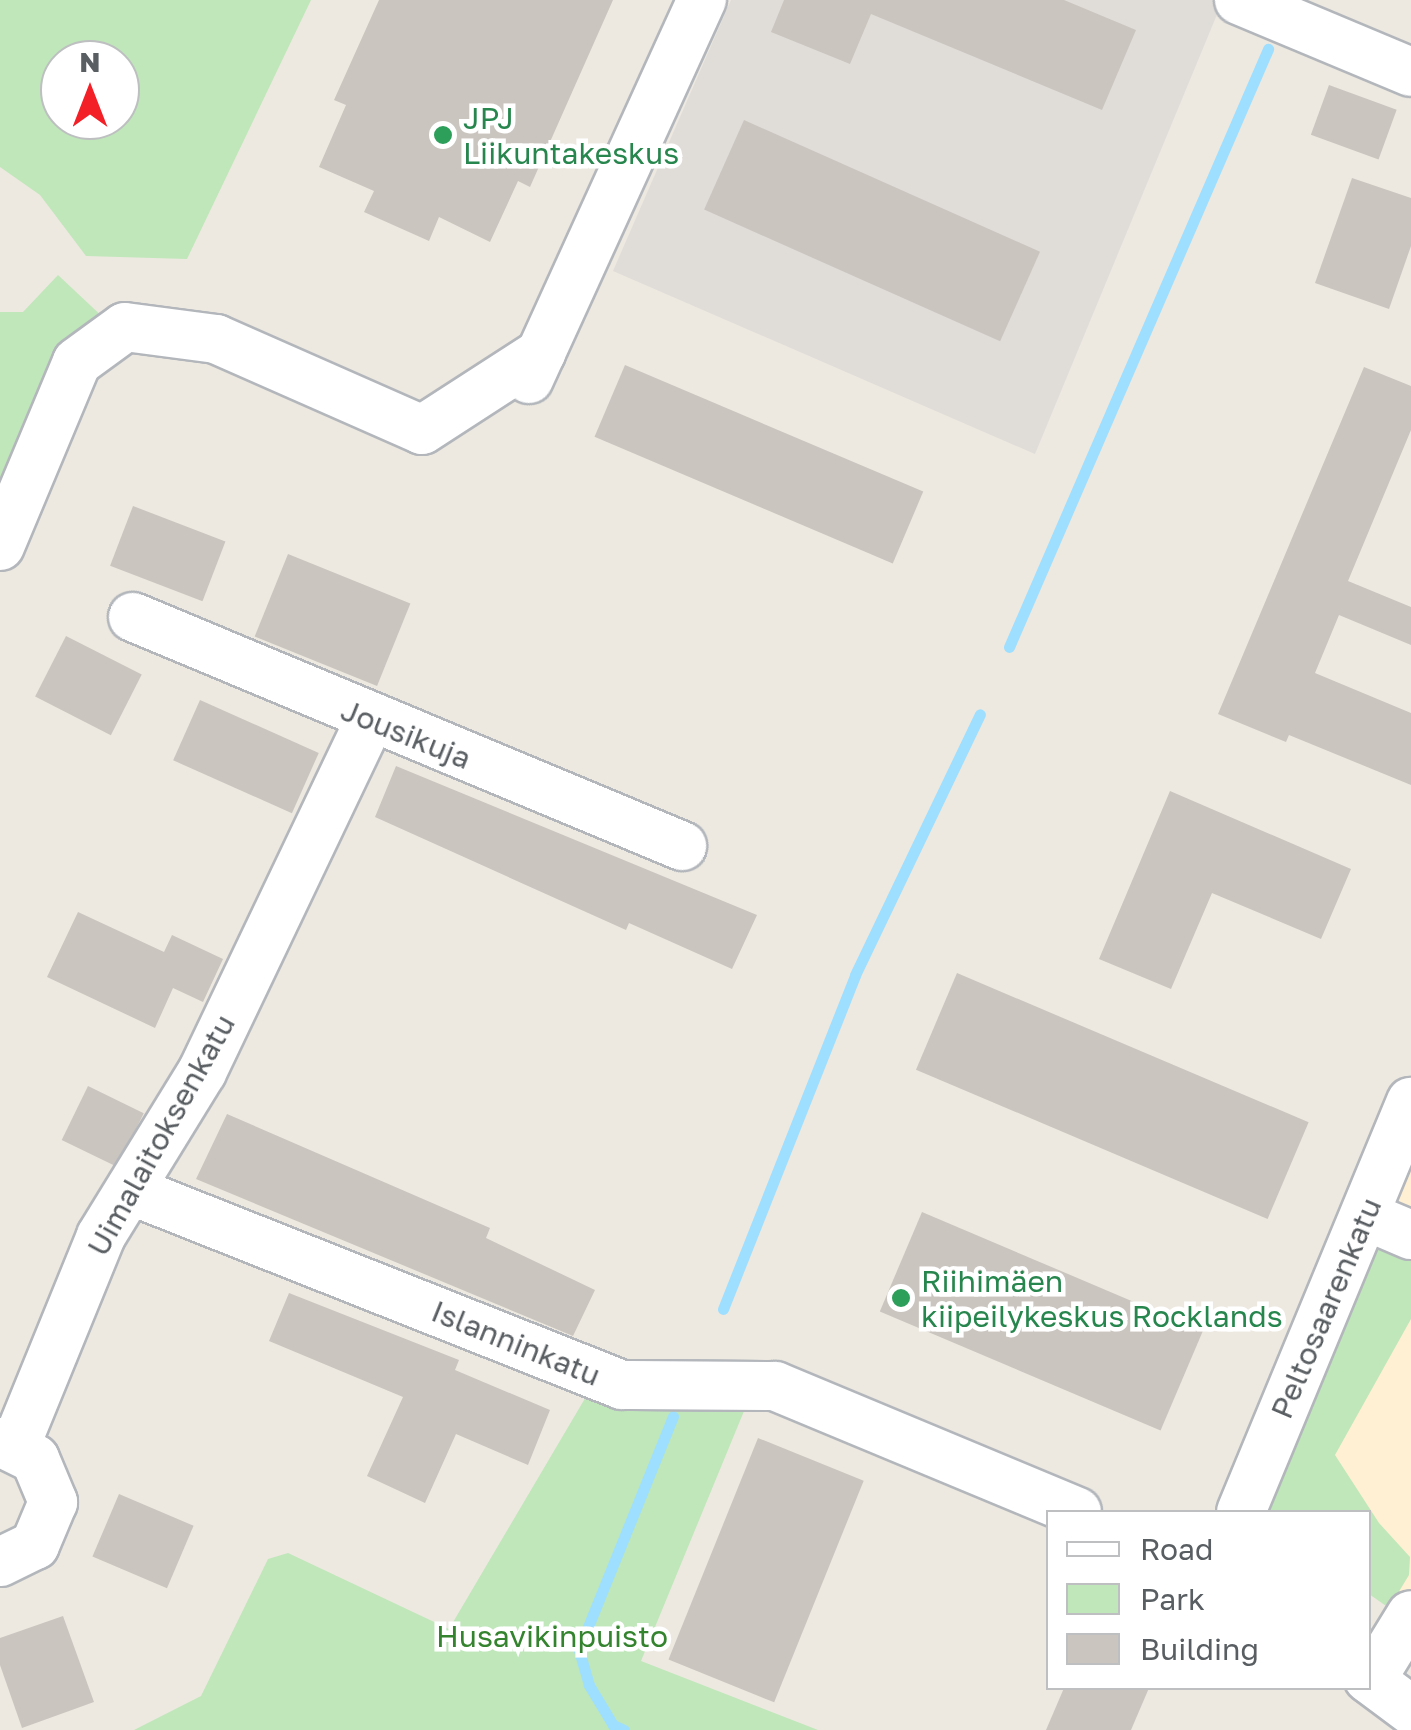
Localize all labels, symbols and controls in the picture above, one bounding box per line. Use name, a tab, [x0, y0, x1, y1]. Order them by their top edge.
north arrow	[40, 40, 140, 140]
text: N	[79, 45, 101, 78]
place label: JPJ Liikuntakeskus	[463, 100, 679, 170]
marker: JPJ Liikuntakeskus	[432, 124, 454, 146]
street label: Jousikuja	[336, 692, 476, 776]
street label: Uimalaitoksenkatu	[80, 1008, 242, 1262]
street label: Peltosaarenkatu	[1263, 1192, 1389, 1424]
place label: Riihimäen kiipeilykeskus Rocklands	[921, 1263, 1283, 1334]
marker: Riihimäen kiipeilykeskus Rocklands	[890, 1287, 912, 1309]
street label: Islanninkatu	[426, 1293, 606, 1393]
legend	[1046, 1510, 1371, 1690]
text: Road	[1140, 1531, 1214, 1567]
text: Park	[1140, 1581, 1205, 1617]
park label: Husavikinpuisto	[436, 1618, 668, 1654]
text: Building	[1140, 1631, 1259, 1667]

